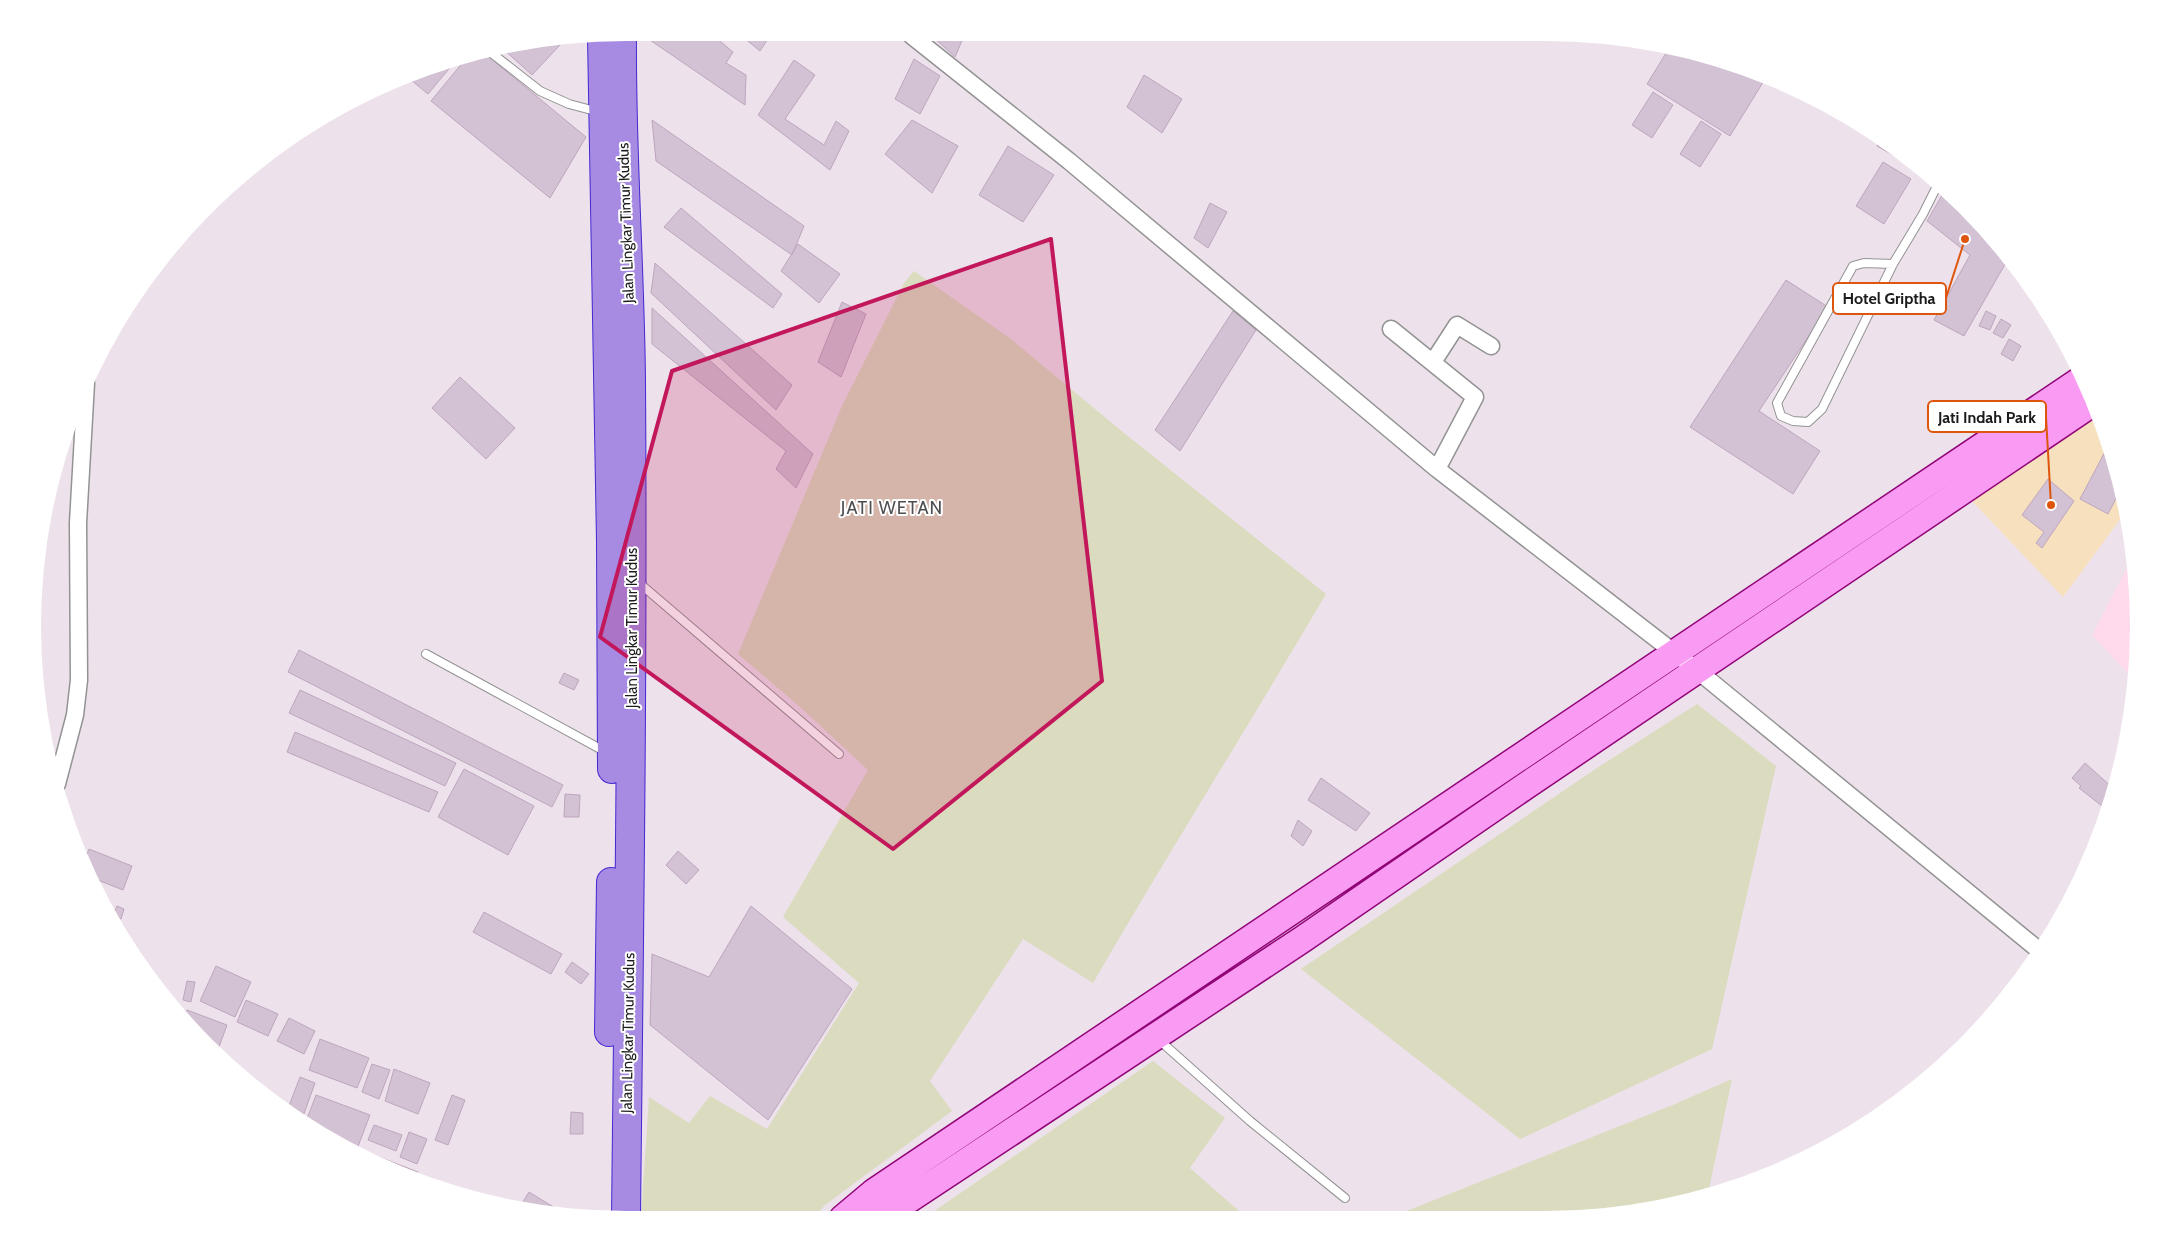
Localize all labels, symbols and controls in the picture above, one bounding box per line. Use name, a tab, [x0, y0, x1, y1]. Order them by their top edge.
street label: Jalan Lingkar Timur Kudus	[614, 143, 638, 304]
callout: Hotel Griptha	[1833, 283, 1946, 314]
text: Hotel Griptha	[1842, 289, 1936, 308]
callout: Jati Indah Park	[1928, 401, 2046, 432]
text: Jati Indah Park	[1937, 408, 2036, 427]
district label: JATI WETAN	[840, 497, 943, 519]
street label: Jalan Lingkar Timur Kudus	[623, 548, 641, 709]
street label: Jalan Lingkar Timur Kudus	[618, 953, 638, 1114]

